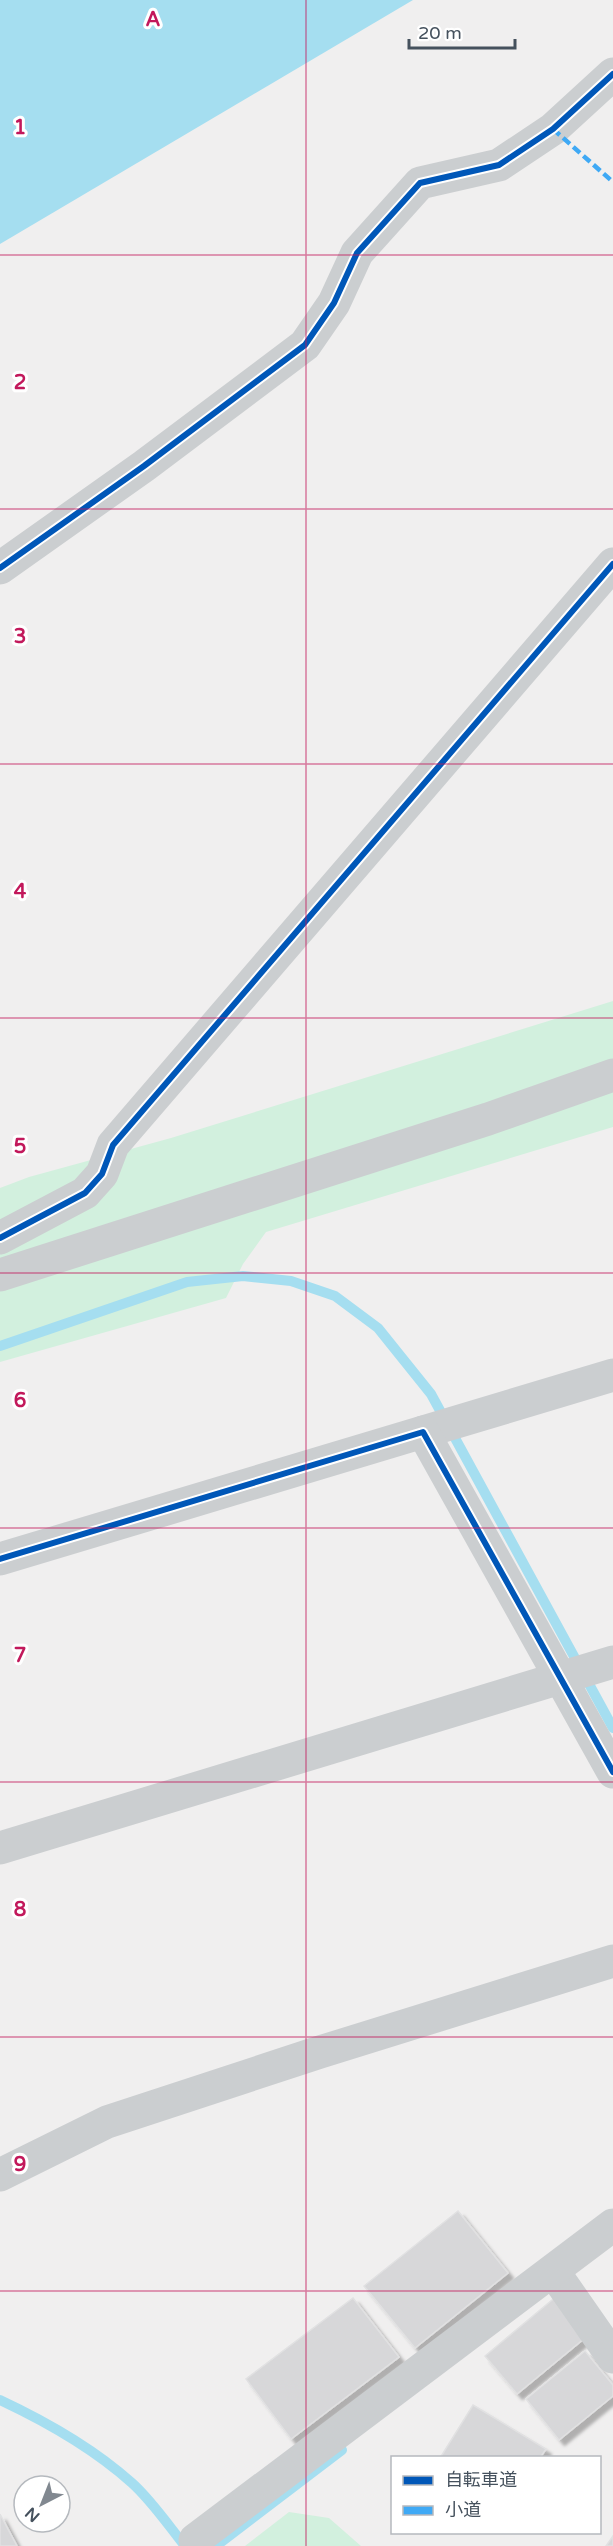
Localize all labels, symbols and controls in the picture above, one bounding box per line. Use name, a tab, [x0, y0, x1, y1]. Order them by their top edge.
text: A	[146, 8, 161, 32]
scale bar	[409, 12, 516, 50]
text: 20 m	[418, 22, 462, 44]
text: 1	[14, 116, 26, 140]
text: 2	[14, 371, 26, 395]
text: 3	[14, 625, 26, 649]
text: 4	[14, 880, 27, 904]
text: 5	[14, 1135, 26, 1159]
text: 6	[14, 1389, 26, 1413]
text: 7	[14, 1644, 26, 1668]
text: 8	[14, 1898, 26, 1922]
text: 9	[14, 2153, 26, 2177]
legend	[391, 2456, 601, 2534]
text: 自転車道	[445, 2469, 517, 2491]
north arrow	[12, 2474, 72, 2534]
text: 小道	[445, 2499, 481, 2521]
text: N	[21, 2503, 44, 2526]

